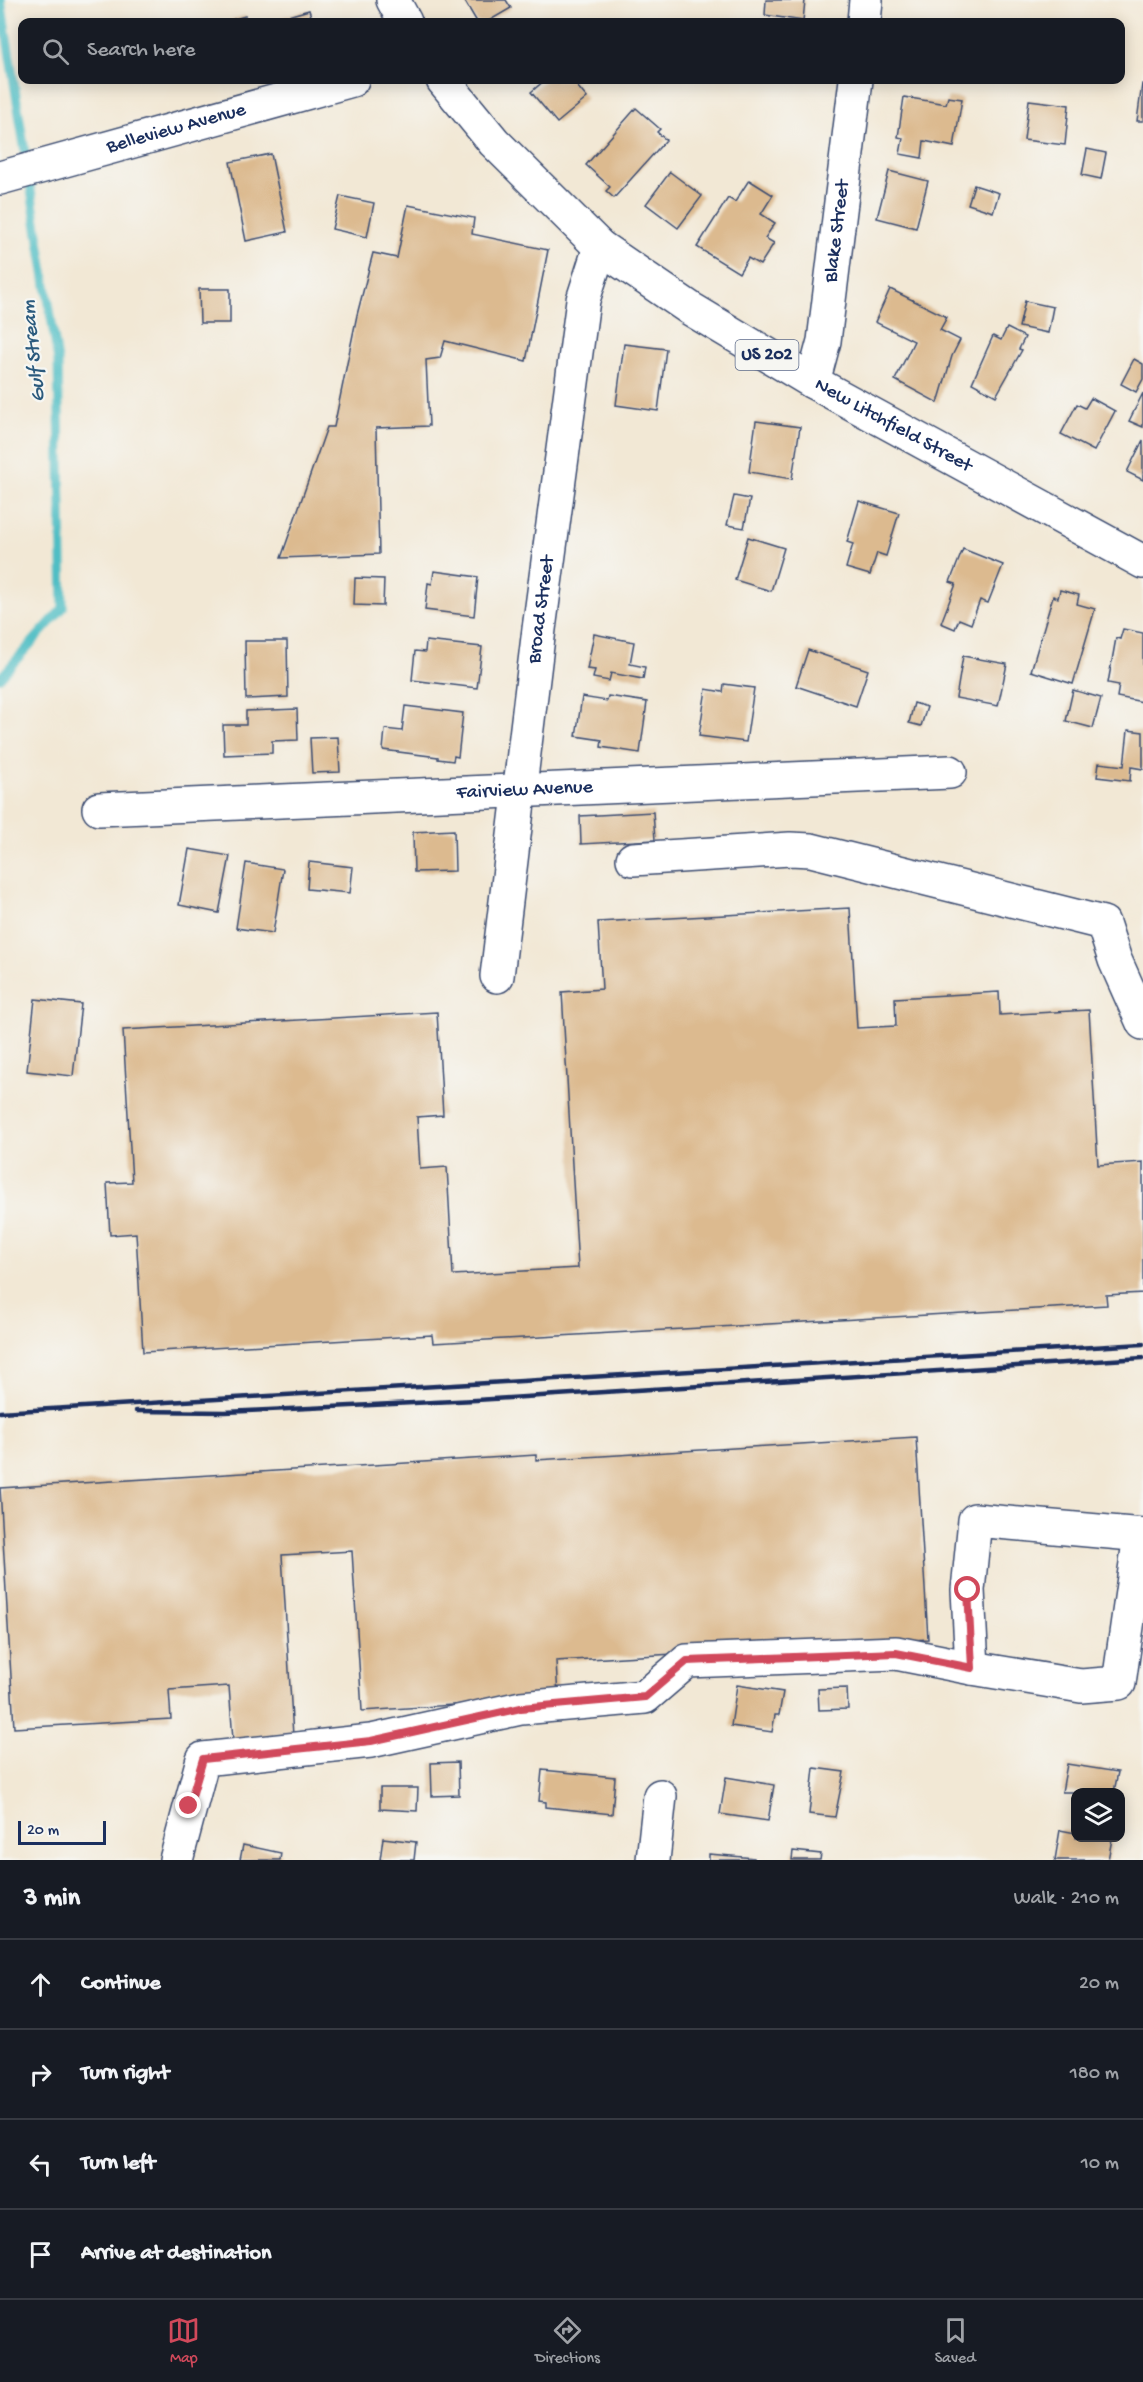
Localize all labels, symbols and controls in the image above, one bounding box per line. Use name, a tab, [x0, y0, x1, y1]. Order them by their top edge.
search box	[18, 18, 1125, 84]
icon: search	[39, 35, 72, 68]
text: Search here	[87, 38, 195, 64]
street label: Belleview Avenue	[103, 98, 249, 160]
street label: Blake Street	[820, 177, 855, 285]
water label: Gulf Stream	[17, 299, 53, 403]
road number: US 202	[736, 340, 798, 370]
street label: New Litchfield Street	[810, 373, 977, 479]
street label: Broad Street	[523, 553, 560, 666]
street label: Fairview Avenue	[455, 776, 594, 805]
route start	[954, 1576, 980, 1602]
map controls	[1071, 1788, 1125, 1842]
button: layers	[1071, 1788, 1125, 1842]
route end	[175, 1792, 201, 1818]
scale bar	[18, 1818, 106, 1846]
text: 20 m	[27, 1822, 59, 1841]
text: 3 min	[24, 1884, 80, 1915]
text: Walk · 210 m	[1014, 1888, 1119, 1911]
icon: ahead	[24, 1968, 57, 2001]
text: Continue	[81, 1971, 161, 1997]
text: 20 m	[1079, 1973, 1119, 1996]
icon: right	[24, 2058, 57, 2091]
text: Turn right	[81, 2061, 169, 2087]
text: 180 m	[1070, 2063, 1119, 2086]
icon: left	[24, 2148, 57, 2181]
text: Turn left	[81, 2151, 155, 2177]
text: 10 m	[1081, 2153, 1119, 2176]
icon: arrive	[24, 2238, 57, 2271]
text: Arrive at destination	[81, 2241, 271, 2267]
tab: Map	[167, 2314, 200, 2369]
tab: Directions	[535, 2314, 600, 2369]
tab: Saved	[935, 2314, 976, 2369]

